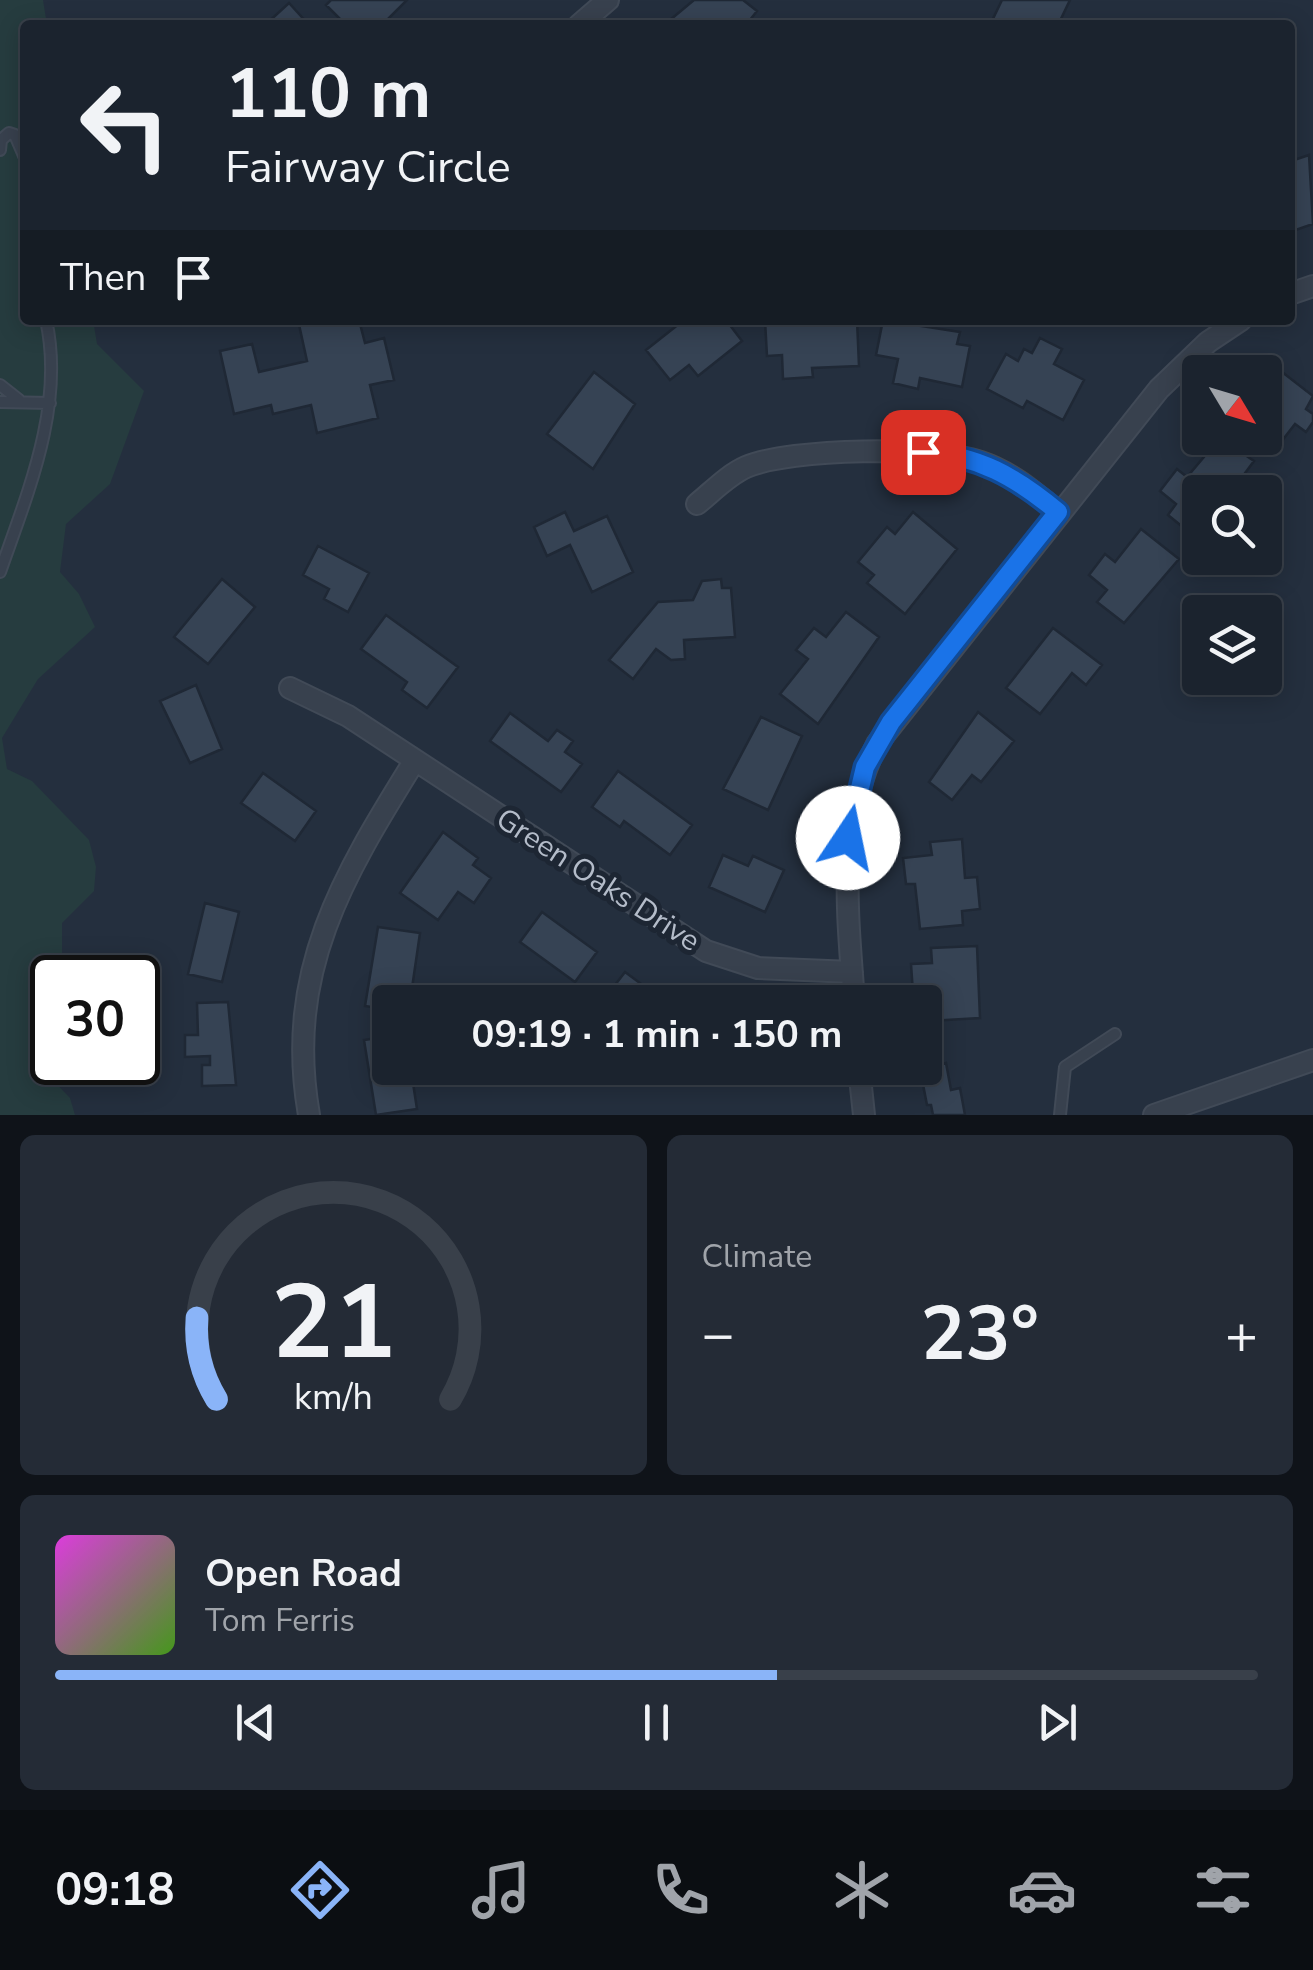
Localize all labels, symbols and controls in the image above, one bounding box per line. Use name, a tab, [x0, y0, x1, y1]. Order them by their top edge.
text: 110 m	[225, 46, 431, 142]
icon: left	[60, 60, 190, 190]
text: Fairway Circle	[225, 137, 511, 198]
icon: arrive	[166, 250, 221, 305]
text: Then	[60, 252, 146, 303]
north arrow	[1182, 355, 1282, 455]
map controls	[1182, 355, 1282, 695]
pin	[881, 410, 966, 495]
icon: arrive	[896, 425, 951, 480]
button: search	[1182, 475, 1282, 575]
button: layers	[1182, 595, 1282, 695]
position arrow	[796, 786, 900, 890]
street label: Green Oaks Drive	[488, 799, 708, 961]
speed limit sign: 30	[30, 955, 160, 1085]
text: 09:19 · 1 min · 150 m	[472, 1009, 842, 1060]
text: Climate	[702, 1235, 812, 1278]
text: 21	[271, 1252, 396, 1394]
text: 23°	[921, 1283, 1039, 1385]
text: −	[702, 1297, 735, 1372]
text: +	[1225, 1297, 1258, 1372]
text: km/h	[294, 1373, 373, 1422]
text: Open Road	[205, 1548, 402, 1599]
text: Tom Ferris	[205, 1599, 355, 1642]
icon: previous	[228, 1695, 283, 1750]
icon: pause	[629, 1695, 684, 1750]
icon: next	[1030, 1695, 1085, 1750]
icon: directions	[285, 1855, 355, 1925]
icon: music	[466, 1855, 536, 1925]
icon: phone	[646, 1855, 716, 1925]
icon: climate	[827, 1855, 897, 1925]
icon: car	[1007, 1855, 1077, 1925]
icon: filters	[1188, 1855, 1258, 1925]
text: 09:18	[55, 1860, 174, 1921]

